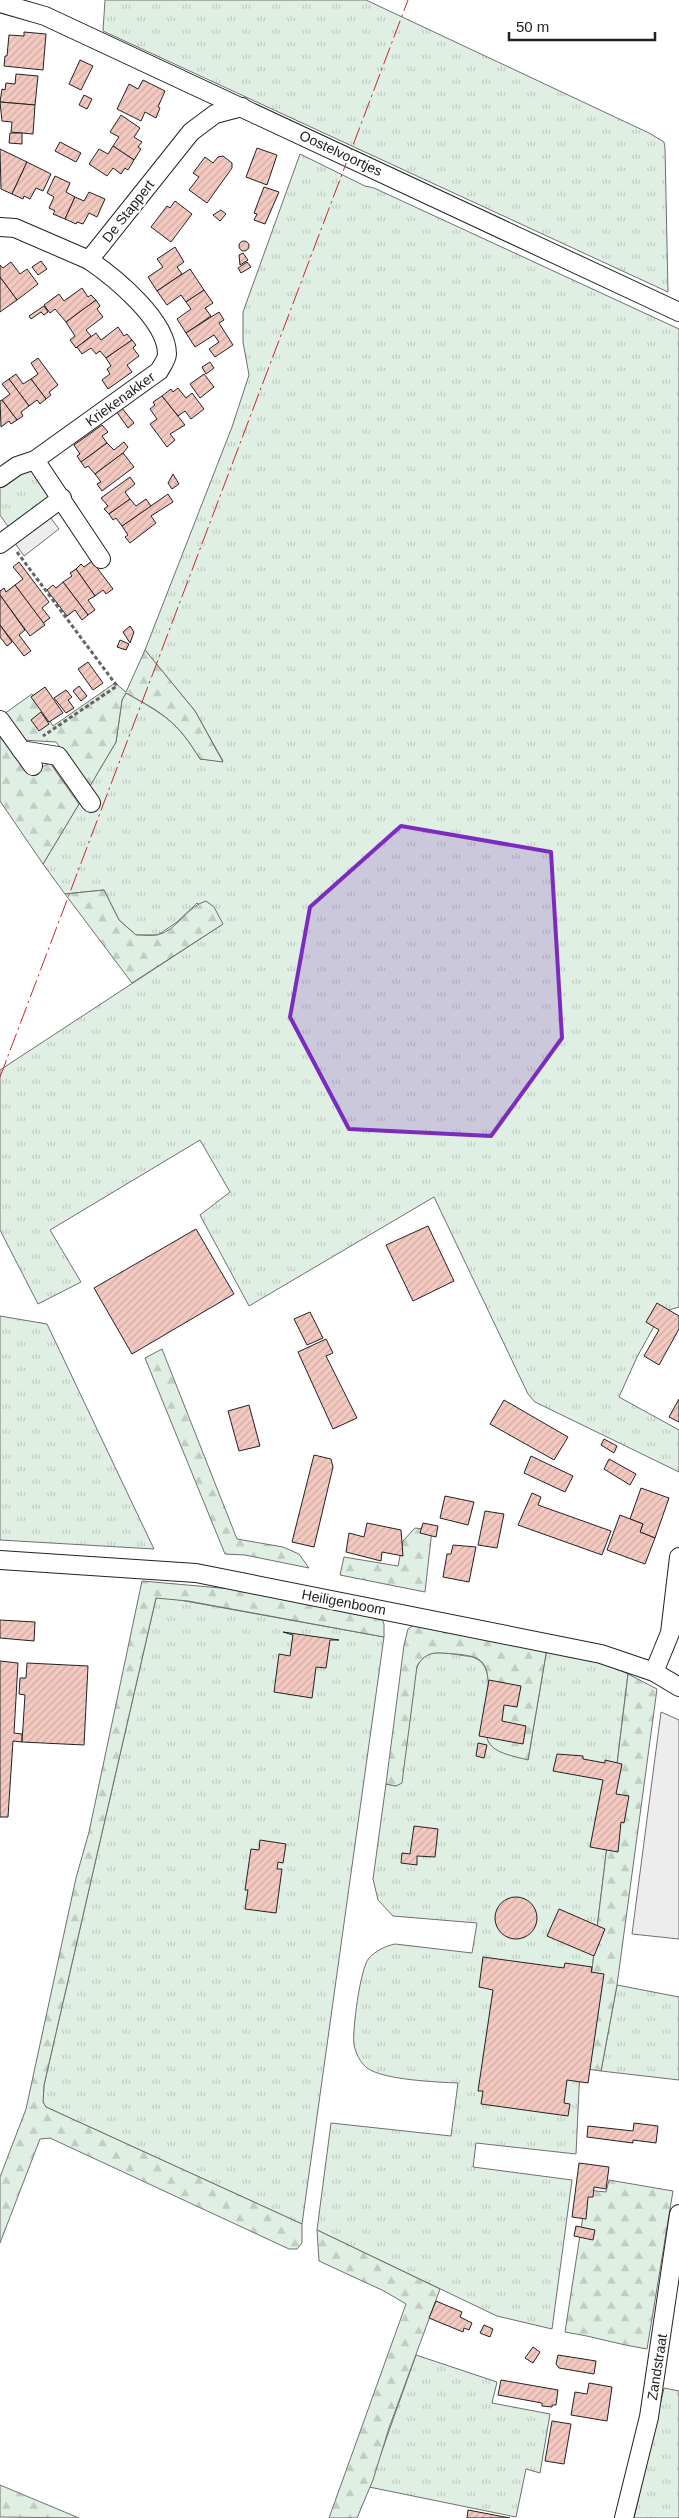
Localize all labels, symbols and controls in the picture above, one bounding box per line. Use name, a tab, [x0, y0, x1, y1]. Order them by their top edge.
scale bar	[509, 10, 655, 42]
text: 50 m	[516, 18, 549, 35]
street label: Oostelvoortjes	[297, 127, 385, 179]
street label: De Stappert	[99, 177, 157, 245]
street label: Kriekenakker	[82, 368, 158, 429]
street label: Heiligenboom	[300, 1586, 388, 1618]
street label: Zandstraat	[644, 2333, 670, 2401]

